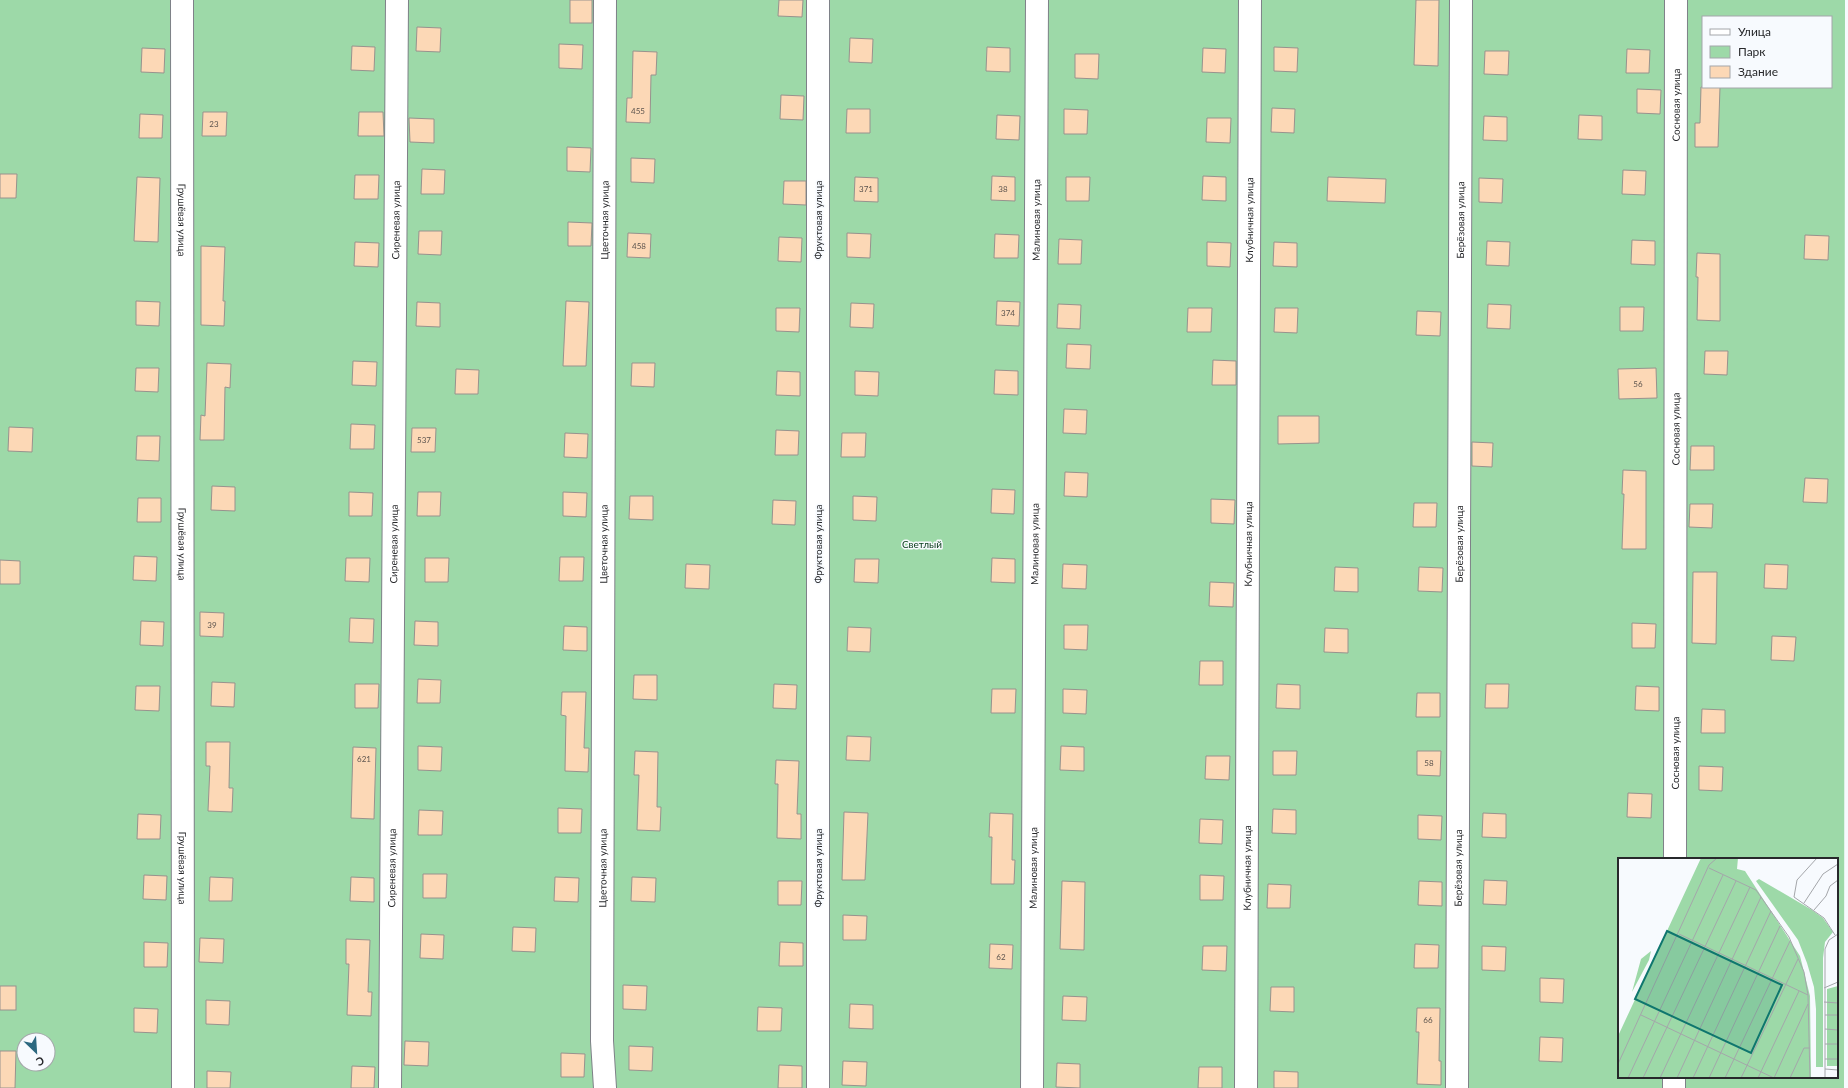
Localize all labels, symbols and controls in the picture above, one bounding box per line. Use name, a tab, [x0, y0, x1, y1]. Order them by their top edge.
legend	[1702, 16, 1832, 88]
text: Улица	[1738, 24, 1771, 39]
text: Парк	[1738, 44, 1766, 59]
text: Здание	[1738, 64, 1778, 79]
street label: Сосновая улица	[1670, 68, 1682, 142]
house number: 455	[631, 106, 645, 116]
house number: 23	[209, 119, 219, 129]
street label: Клубничная улица	[1243, 177, 1255, 263]
street label: Малиновая улица	[1030, 179, 1042, 261]
street label: Сиреневая улица	[389, 180, 402, 260]
street label: Цветочная улица	[598, 181, 610, 260]
street label: Фруктовая улица	[812, 181, 824, 259]
street label: Берёзовая улица	[1454, 181, 1466, 259]
street label: Грушёвая улица	[176, 183, 188, 257]
house number: 371	[859, 184, 873, 194]
house number: 38	[998, 184, 1008, 194]
house number: 458	[632, 241, 646, 251]
house number: 374	[1001, 308, 1015, 318]
house number: 56	[1633, 379, 1643, 389]
street label: Сосновая улица	[1669, 392, 1682, 466]
house number: 537	[417, 435, 431, 445]
street label: Клубничная улица	[1242, 501, 1254, 587]
street label: Малиновая улица	[1028, 503, 1041, 585]
street label: Сиреневая улица	[387, 504, 400, 584]
street label: Цветочная улица	[597, 505, 610, 584]
street label: Фруктовая улица	[812, 505, 824, 583]
street label: Берёзовая улица	[1453, 505, 1465, 583]
street label: Грушёвая улица	[176, 507, 189, 581]
park label: Светлый	[902, 538, 942, 550]
house number: 39	[207, 620, 217, 630]
street label: Сосновая улица	[1669, 716, 1681, 790]
house number: 621	[357, 754, 371, 764]
house number: 58	[1424, 758, 1434, 768]
street label: Клубничная улица	[1241, 825, 1253, 911]
street label: Малиновая улица	[1027, 827, 1039, 909]
street label: Сиреневая улица	[385, 828, 398, 908]
street label: Цветочная улица	[596, 829, 609, 908]
street label: Фруктовая улица	[812, 829, 824, 907]
street label: Берёзовая улица	[1452, 829, 1464, 907]
street label: Грушёвая улица	[177, 831, 189, 905]
inset map	[1618, 858, 1838, 1078]
house number: 62	[996, 952, 1006, 962]
house number: 66	[1423, 1015, 1433, 1025]
north arrow	[16, 1032, 56, 1072]
text: С	[34, 1054, 46, 1069]

